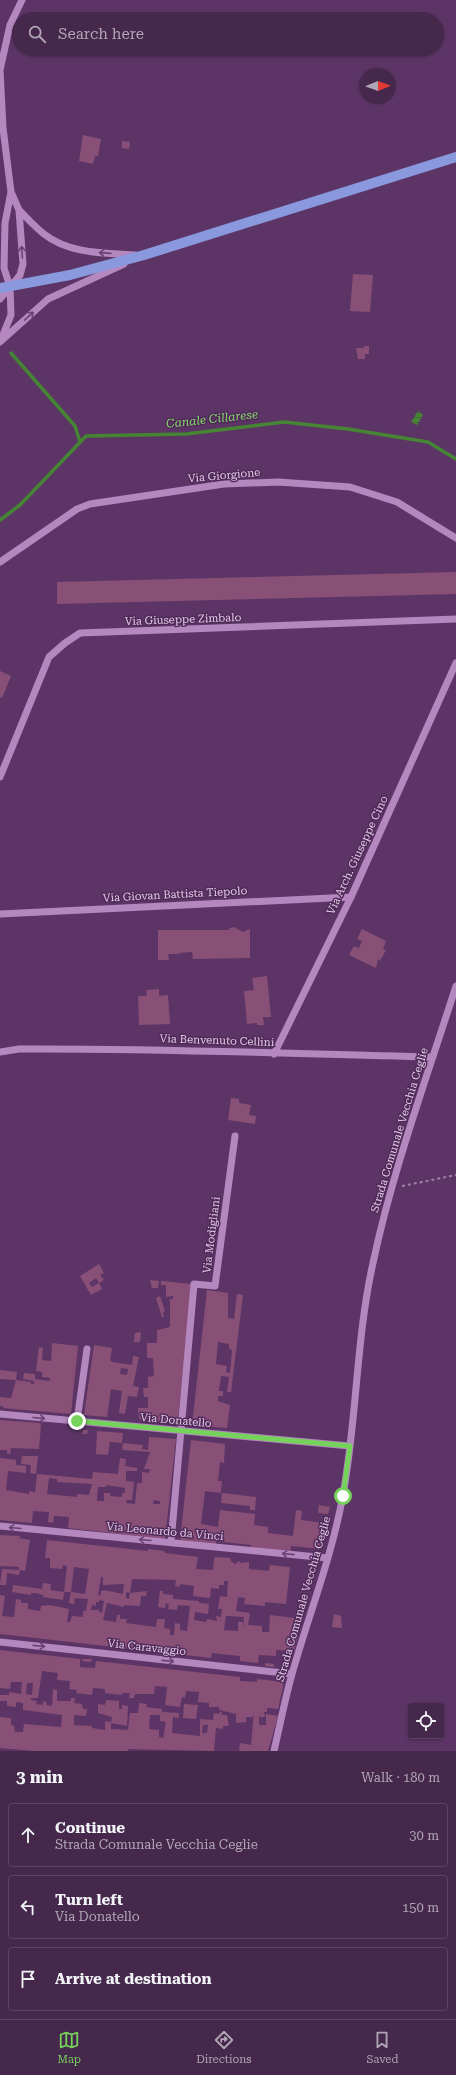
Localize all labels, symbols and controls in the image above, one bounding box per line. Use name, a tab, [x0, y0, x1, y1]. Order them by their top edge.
search box	[12, 12, 444, 56]
icon: search	[26, 23, 48, 45]
text: Search here	[58, 25, 144, 43]
north arrow	[360, 68, 396, 104]
one-way arrow	[18, 246, 25, 259]
one-way arrow	[99, 250, 112, 257]
one-way arrow	[24, 311, 34, 321]
water label: Canale Cillarese	[165, 407, 259, 431]
street label: Via Giorgione	[187, 466, 261, 485]
street label: Via Giuseppe Zimbalo	[125, 611, 242, 628]
street label: Via Arch. Giuseppe Cino	[324, 794, 391, 917]
street label: Via Giovan Battista Tiepolo	[103, 884, 248, 905]
street label: Via Benvenuto Cellini	[159, 1032, 275, 1049]
street label: Strada Comunale Vecchia Ceglie	[368, 1046, 431, 1214]
street label: Via Modigliani	[200, 1195, 223, 1274]
street label: Via Donatello	[140, 1411, 212, 1430]
route end	[68, 1412, 86, 1430]
one-way arrow	[32, 1414, 45, 1421]
route start	[334, 1487, 352, 1505]
street label: Strada Comunale Vecchia Ceglie	[274, 1515, 333, 1683]
street label: Via Leonardo da Vinci	[106, 1520, 225, 1543]
one-way arrow	[9, 1524, 22, 1531]
one-way arrow	[139, 1536, 152, 1544]
one-way arrow	[282, 1550, 295, 1558]
street label: Via Caravaggio	[107, 1637, 187, 1658]
one-way arrow	[32, 1643, 45, 1650]
one-way arrow	[161, 1657, 174, 1664]
map controls	[408, 1703, 444, 1739]
button: locate	[408, 1703, 444, 1739]
text: 3 min	[16, 1767, 63, 1787]
text: Walk · 180 m	[361, 1770, 440, 1785]
text: Continue	[55, 1819, 125, 1837]
icon: ahead	[17, 1824, 39, 1846]
text: 30 m	[409, 1828, 439, 1843]
text: Strada Comunale Vecchia Ceglie	[55, 1837, 258, 1852]
text: Turn left	[55, 1891, 123, 1909]
icon: left	[17, 1896, 39, 1918]
text: 150 m	[402, 1900, 439, 1915]
text: Via Donatello	[55, 1909, 140, 1924]
icon: arrive	[17, 1968, 39, 1990]
text: Arrive at destination	[55, 1970, 211, 1988]
tab: Map	[58, 2029, 81, 2066]
tab: Directions	[196, 2029, 251, 2066]
tab: Saved	[367, 2029, 398, 2066]

